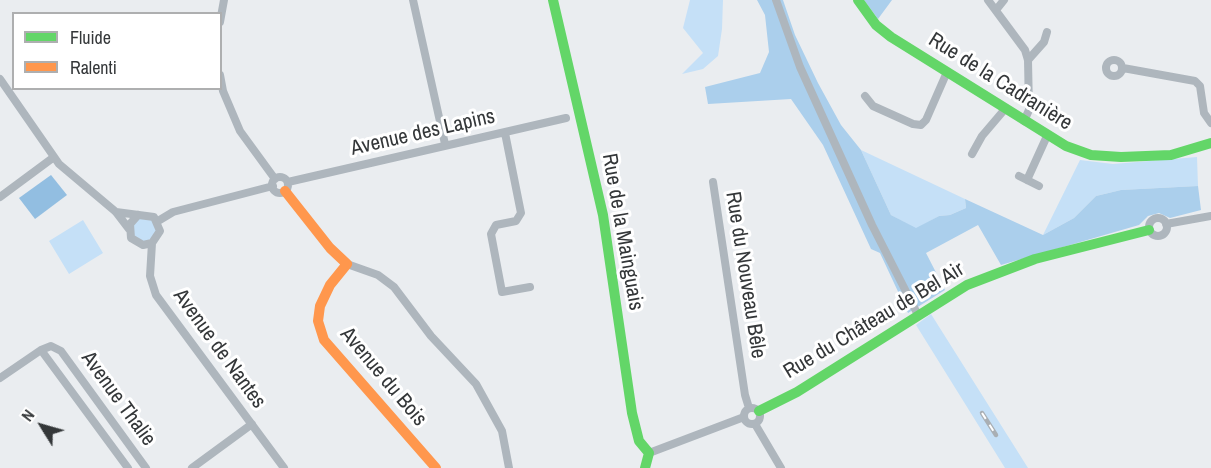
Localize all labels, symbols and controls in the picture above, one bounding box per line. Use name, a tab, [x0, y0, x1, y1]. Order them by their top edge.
legend	[12, 12, 222, 90]
text: Fluide	[70, 25, 111, 50]
street label: Rue de la Cadranière	[924, 28, 1076, 136]
text: Ralenti	[70, 55, 117, 80]
street label: Avenue des Lapins	[348, 104, 498, 162]
street label: Rue de la Mainguais	[596, 152, 648, 312]
street label: Rue du Nouveau Bêle	[719, 190, 771, 360]
street label: Rue du Château de Bel Air	[779, 257, 969, 385]
street label: Avenue de Nantes	[167, 284, 271, 414]
street label: Avenue du Bois	[334, 322, 432, 432]
street label: Avenue Thalie	[75, 347, 161, 451]
north arrow	[12, 396, 72, 456]
text: N	[16, 405, 39, 426]

